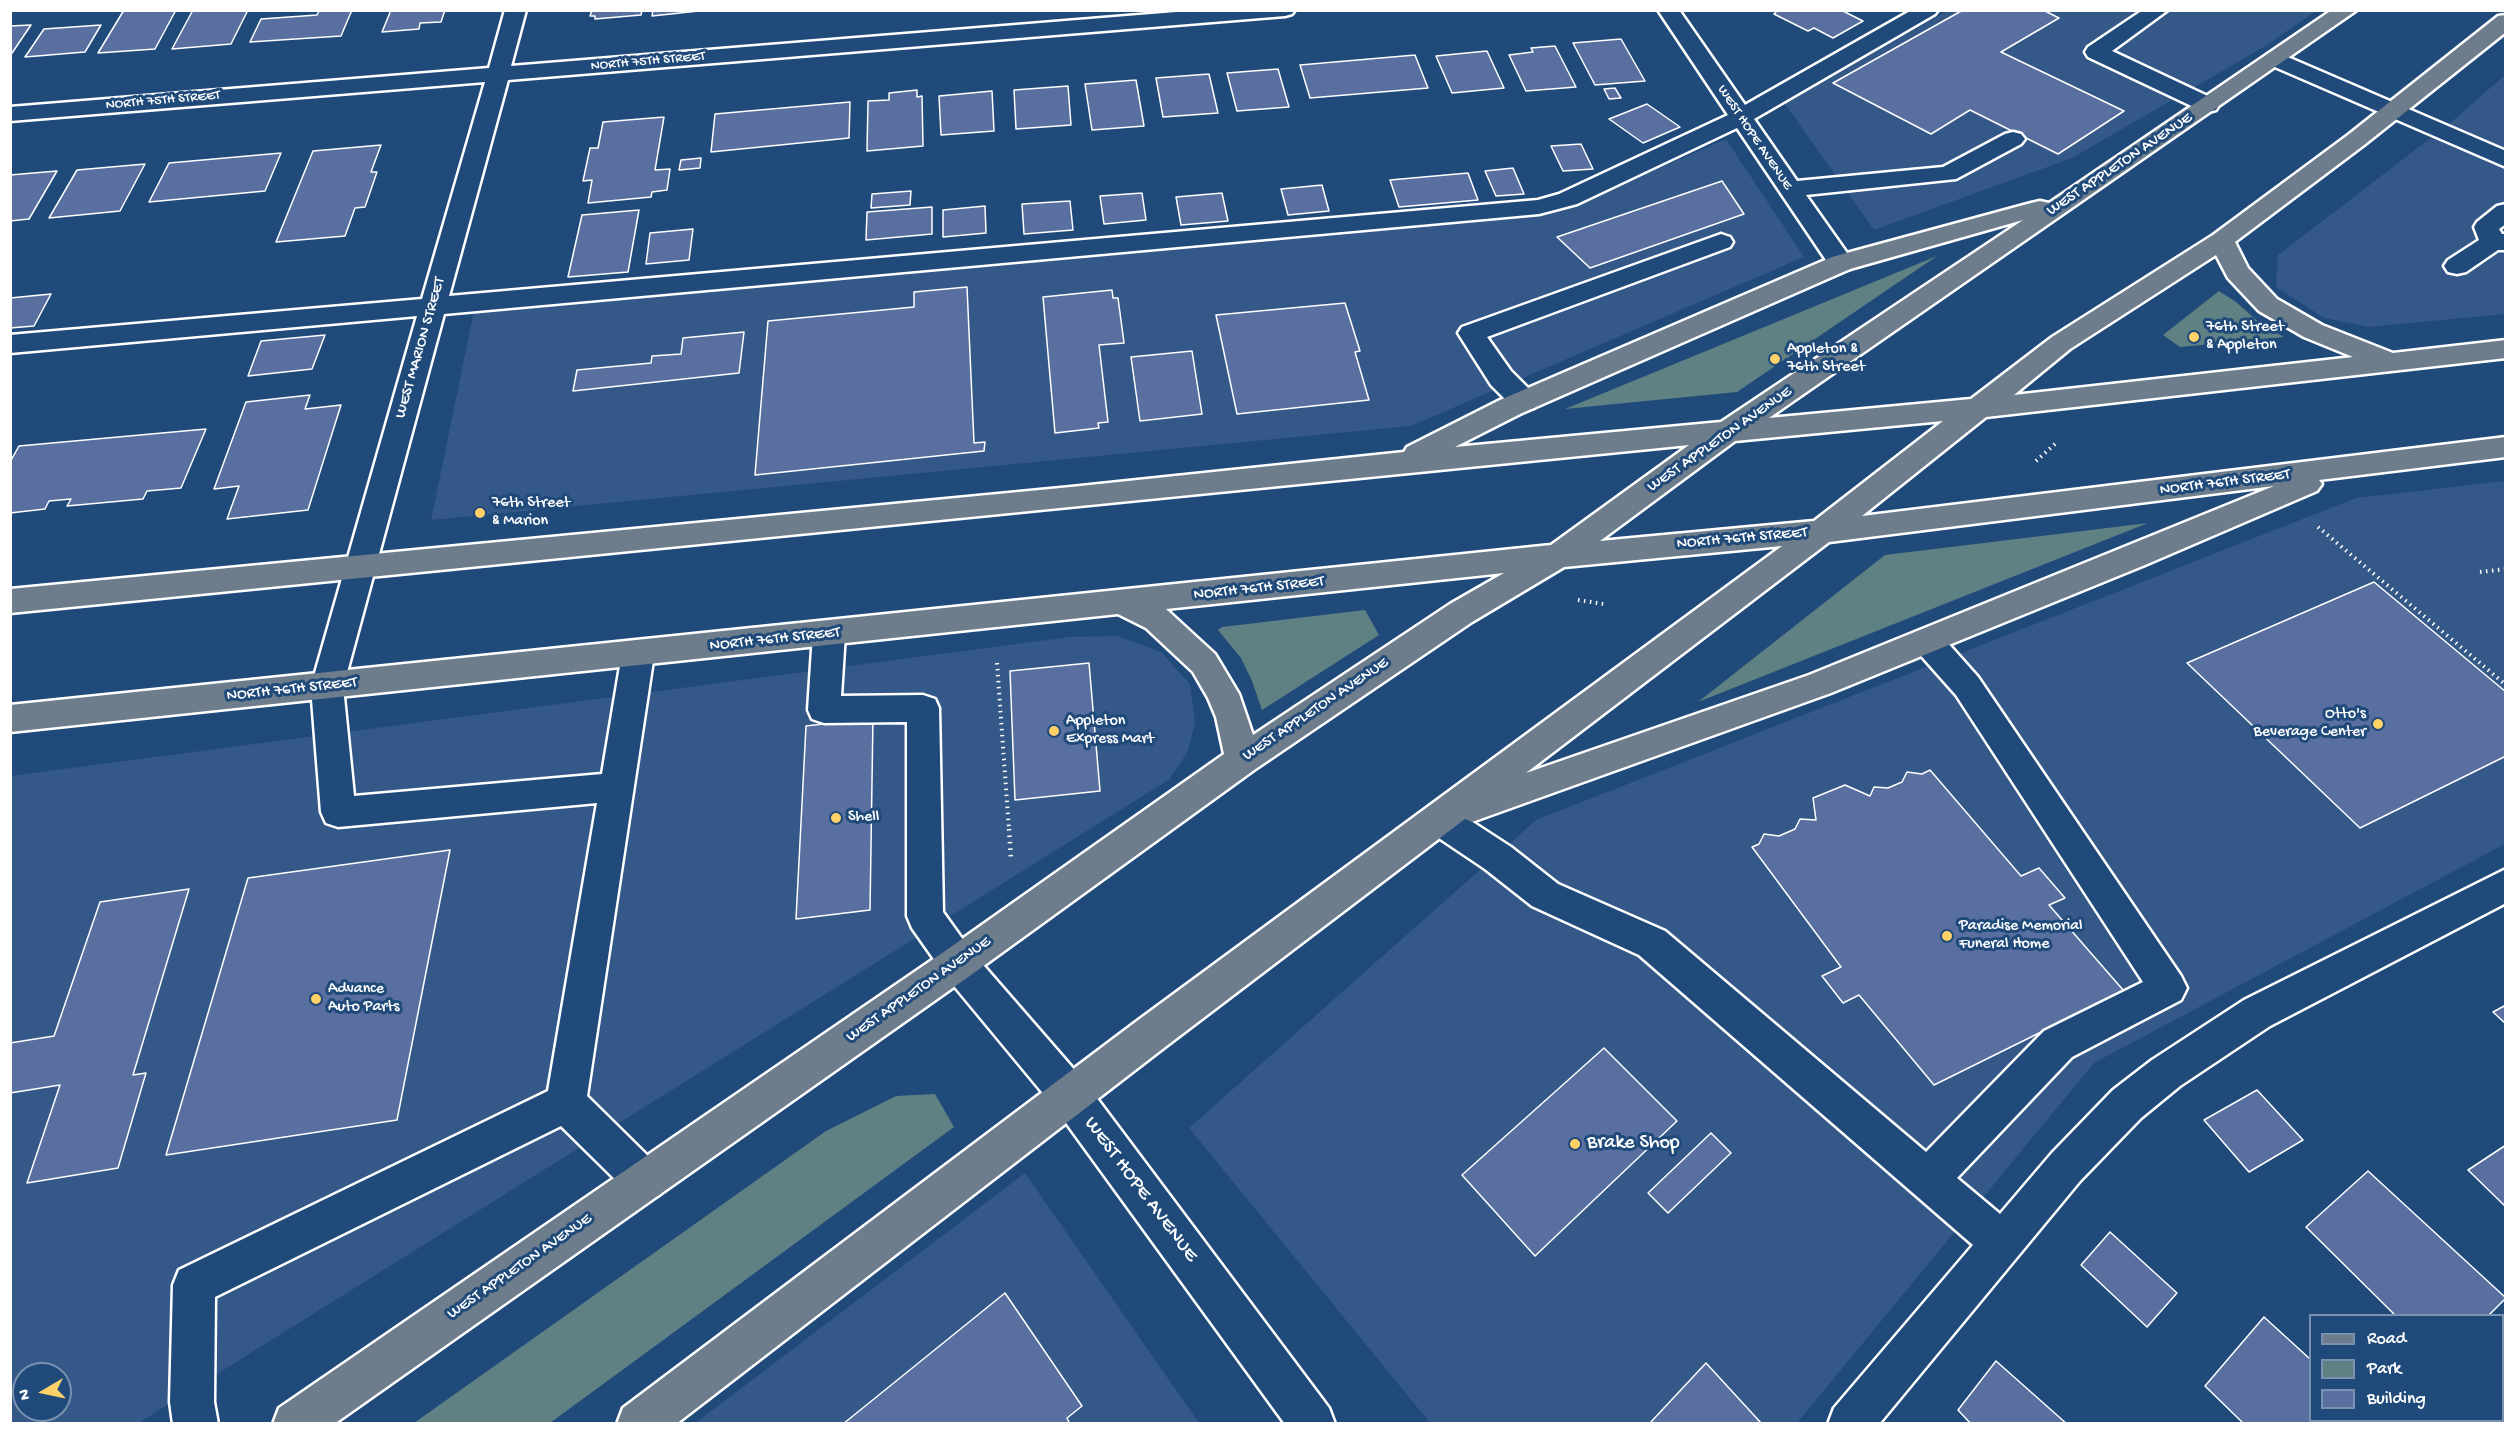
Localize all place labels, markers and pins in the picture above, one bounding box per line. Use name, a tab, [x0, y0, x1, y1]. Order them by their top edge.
place label: 76th Street & Appleton	[2206, 318, 2284, 356]
marker: 76th Street & Appleton	[2187, 330, 2201, 344]
place label: Appleton & 76th Street	[1787, 340, 1865, 378]
marker: Appleton & 76th Street	[1768, 352, 1782, 366]
place label: 76th Street & Marion	[492, 494, 570, 532]
marker: 76th Street & Marion	[473, 506, 487, 520]
place label: Otto's Beverage Center	[2254, 705, 2366, 743]
place label: Appleton Express Mart	[1066, 712, 1154, 750]
marker: Otto's Beverage Center	[2371, 717, 2385, 731]
marker: Appleton Express Mart	[1047, 724, 1061, 738]
place label: Shell	[848, 808, 879, 828]
marker: Shell	[829, 811, 843, 825]
place label: Paradise Memorial Funeral Home	[1959, 917, 2083, 955]
marker: Paradise Memorial Funeral Home	[1940, 929, 1954, 943]
place label: Advance Auto Parts	[328, 980, 399, 1018]
marker: Advance Auto Parts	[309, 992, 323, 1006]
place label: Brake Shop	[1587, 1132, 1680, 1156]
marker: Brake Shop	[1568, 1137, 1582, 1151]

